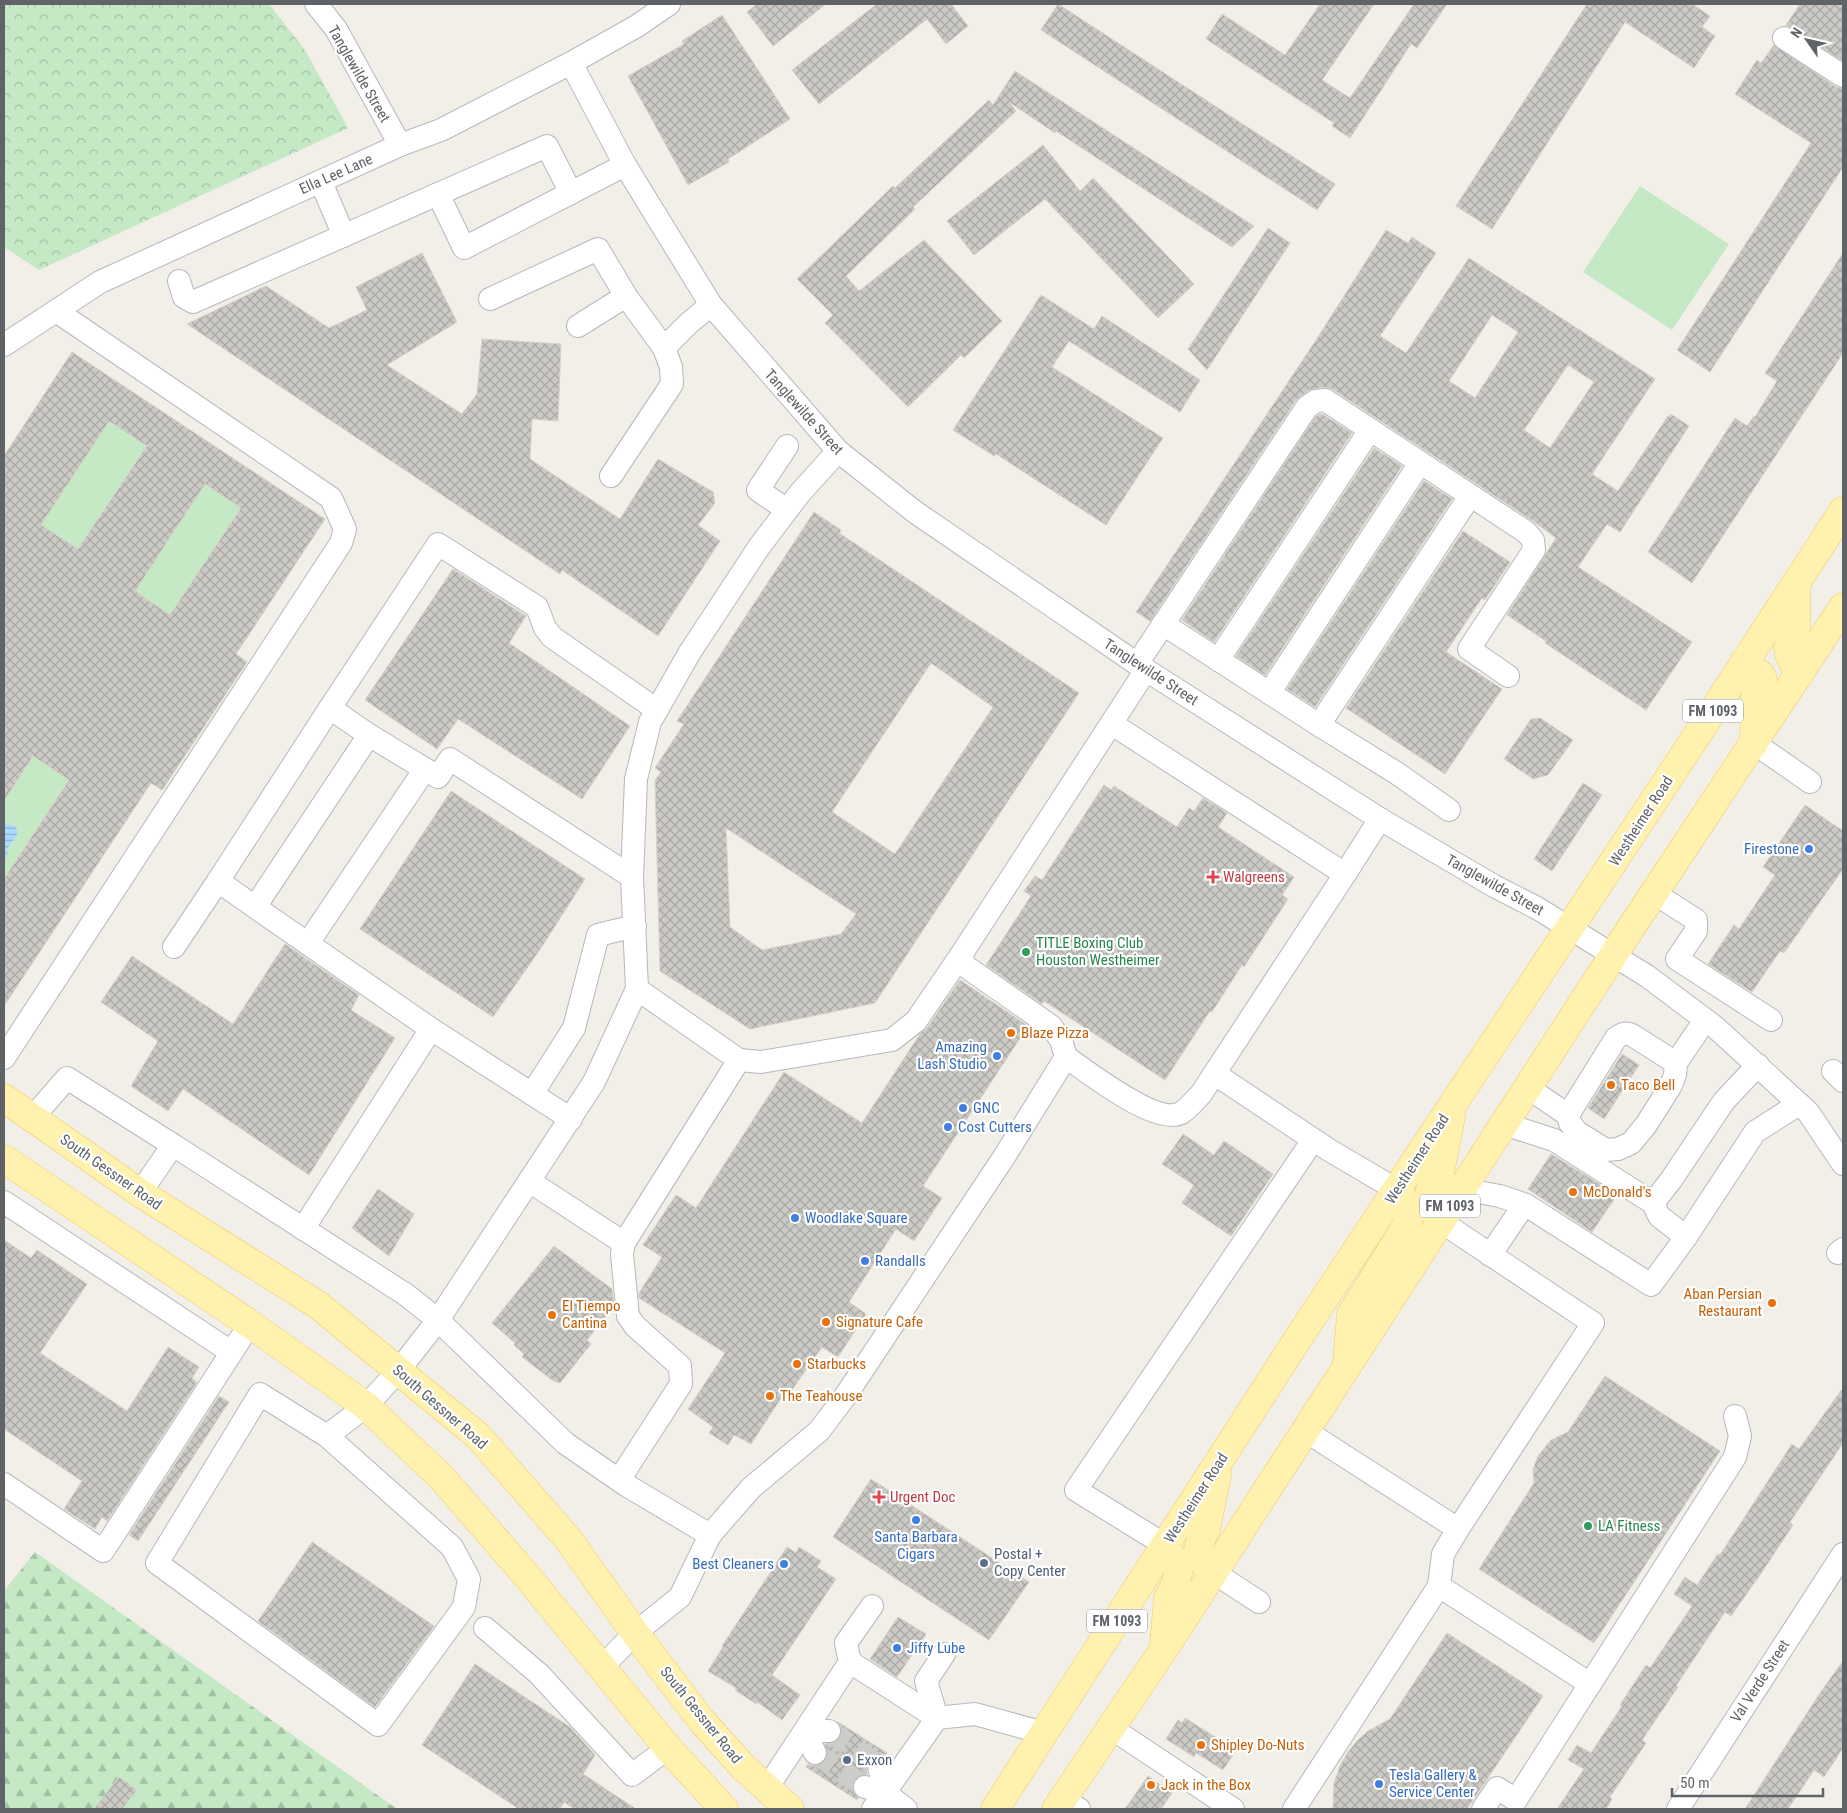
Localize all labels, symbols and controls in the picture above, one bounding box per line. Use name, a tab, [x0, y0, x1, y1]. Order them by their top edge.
north arrow	[1782, 15, 1832, 65]
street label: Tanglewilde Street	[324, 22, 394, 126]
text: N	[1787, 25, 1805, 41]
street label: Ella Lee Lane	[297, 150, 375, 198]
street label: Tanglewilde Street	[761, 365, 847, 459]
street label: Tanglewilde Street	[1100, 635, 1202, 709]
road number: FM 1093	[1683, 699, 1743, 722]
street label: Westheimer Road	[1605, 773, 1677, 869]
place label: Firestone	[1744, 840, 1799, 858]
marker: Firestone	[1803, 843, 1815, 855]
street label: Tanglewilde Street	[1443, 851, 1547, 919]
place label: Walgreens	[1223, 868, 1285, 886]
marker: Walgreens	[1207, 871, 1219, 883]
place label: TITLE Boxing Club Houston Westheimer	[1036, 934, 1160, 969]
marker: TITLE Boxing Club Houston Westheimer	[1020, 946, 1032, 958]
place label: Blaze Pizza	[1021, 1024, 1089, 1042]
marker: Blaze Pizza	[1005, 1027, 1017, 1039]
place label: Amazing Lash Studio	[917, 1038, 987, 1073]
marker: Amazing Lash Studio	[991, 1050, 1003, 1062]
place label: Taco Bell	[1621, 1076, 1675, 1094]
marker: Taco Bell	[1605, 1079, 1617, 1091]
place label: GNC	[973, 1099, 1000, 1117]
marker: GNC	[957, 1102, 969, 1114]
street label: Westheimer Road	[1381, 1111, 1453, 1207]
place label: Cost Cutters	[958, 1118, 1032, 1136]
marker: Cost Cutters	[942, 1121, 954, 1133]
street label: South Gessner Road	[57, 1130, 165, 1214]
place label: McDonald's	[1583, 1183, 1652, 1201]
marker: McDonald's	[1567, 1186, 1579, 1198]
road number: FM 1093	[1420, 1194, 1480, 1218]
place label: Woodlake Square	[805, 1209, 908, 1227]
marker: Woodlake Square	[789, 1212, 801, 1224]
place label: Randalls	[875, 1252, 926, 1270]
marker: Randalls	[859, 1255, 871, 1267]
place label: Aban Persian Restaurant	[1684, 1285, 1762, 1320]
place label: El Tiempo Cantina	[562, 1297, 621, 1332]
marker: Aban Persian Restaurant	[1766, 1297, 1778, 1309]
marker: El Tiempo Cantina	[546, 1309, 558, 1321]
place label: Signature Cafe	[836, 1313, 923, 1331]
marker: Signature Cafe	[820, 1316, 832, 1328]
place label: Starbucks	[807, 1355, 866, 1373]
marker: Starbucks	[791, 1358, 803, 1370]
street label: South Gessner Road	[389, 1361, 491, 1453]
place label: The Teahouse	[780, 1387, 862, 1405]
marker: The Teahouse	[764, 1390, 776, 1402]
street label: Westheimer Road	[1160, 1450, 1232, 1546]
place label: Urgent Doc	[890, 1488, 956, 1506]
marker: Urgent Doc	[872, 1490, 886, 1504]
marker: Santa Barbara Cigars	[910, 1514, 922, 1526]
place label: LA Fitness	[1598, 1517, 1661, 1535]
marker: LA Fitness	[1582, 1520, 1594, 1532]
place label: Santa Barbara Cigars	[874, 1528, 958, 1563]
place label: Postal + Copy Center	[994, 1545, 1066, 1580]
place label: Best Cleaners	[692, 1555, 774, 1573]
marker: Postal + Copy Center	[978, 1557, 990, 1569]
marker: Best Cleaners	[778, 1558, 790, 1570]
road number: FM 1093	[1087, 1610, 1147, 1632]
street label: Val Verde Street	[1727, 1636, 1793, 1726]
place label: Jiffy Lube	[907, 1639, 965, 1657]
marker: Jiffy Lube	[891, 1642, 903, 1654]
street label: South Gessner Road	[656, 1663, 746, 1767]
place label: Shipley Do-Nuts	[1211, 1736, 1305, 1754]
marker: Shipley Do-Nuts	[1195, 1739, 1207, 1751]
place label: Exxon	[857, 1751, 892, 1769]
marker: Exxon	[841, 1754, 853, 1766]
place label: Tesla Gallery & Service Center	[1389, 1766, 1477, 1801]
scale bar	[1672, 1766, 1823, 1798]
text: 50 m	[1680, 1774, 1710, 1792]
place label: Jack in the Box	[1161, 1776, 1251, 1794]
marker: Tesla Gallery & Service Center	[1373, 1778, 1385, 1790]
marker: Jack in the Box	[1145, 1779, 1157, 1791]

